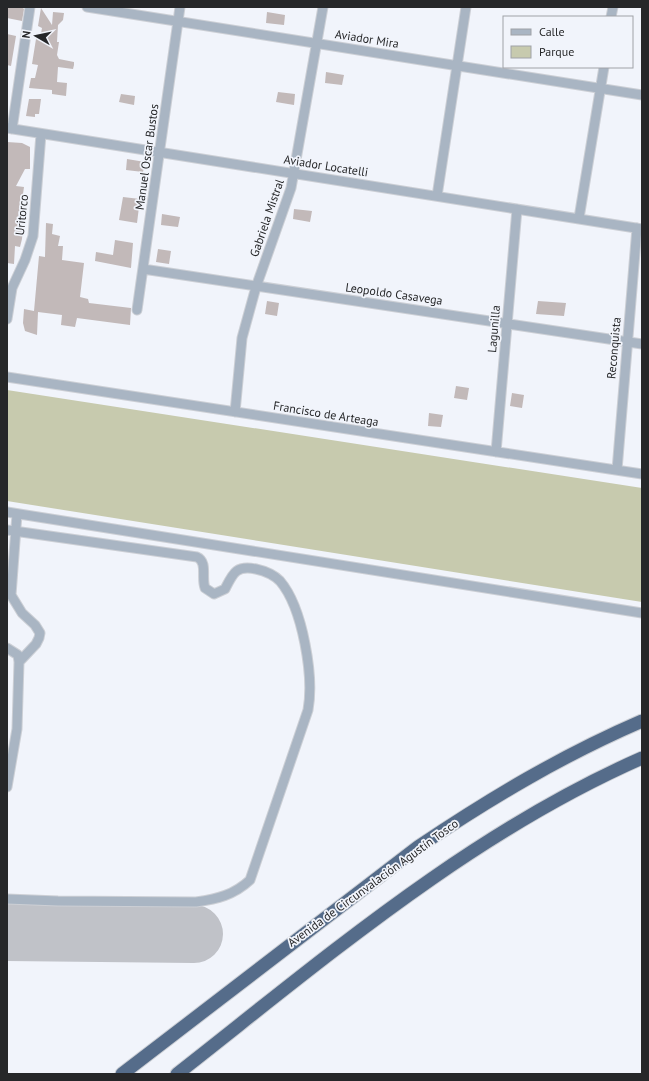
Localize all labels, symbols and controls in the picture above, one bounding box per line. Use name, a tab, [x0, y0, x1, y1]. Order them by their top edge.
north arrow	[16, 16, 56, 56]
legend	[503, 16, 633, 68]
text: Calle	[539, 24, 565, 39]
street label: Aviador Mira	[334, 26, 400, 51]
text: N	[19, 30, 34, 39]
text: Parque	[539, 44, 574, 59]
street label: Manuel Oscar Bustos	[132, 103, 161, 211]
street label: Aviador Locatelli	[283, 151, 369, 180]
street label: Gabriela Mistral	[246, 177, 287, 259]
street label: Uritorco	[12, 194, 31, 236]
street label: Leopoldo Casavega	[344, 279, 444, 308]
street label: Lagunilla	[484, 305, 503, 353]
street label: Reconquista	[603, 316, 624, 379]
street label: Francisco de Arteaga	[272, 398, 380, 429]
street label: Avenida de Circunvalación Agustín Tosco	[284, 816, 461, 950]

